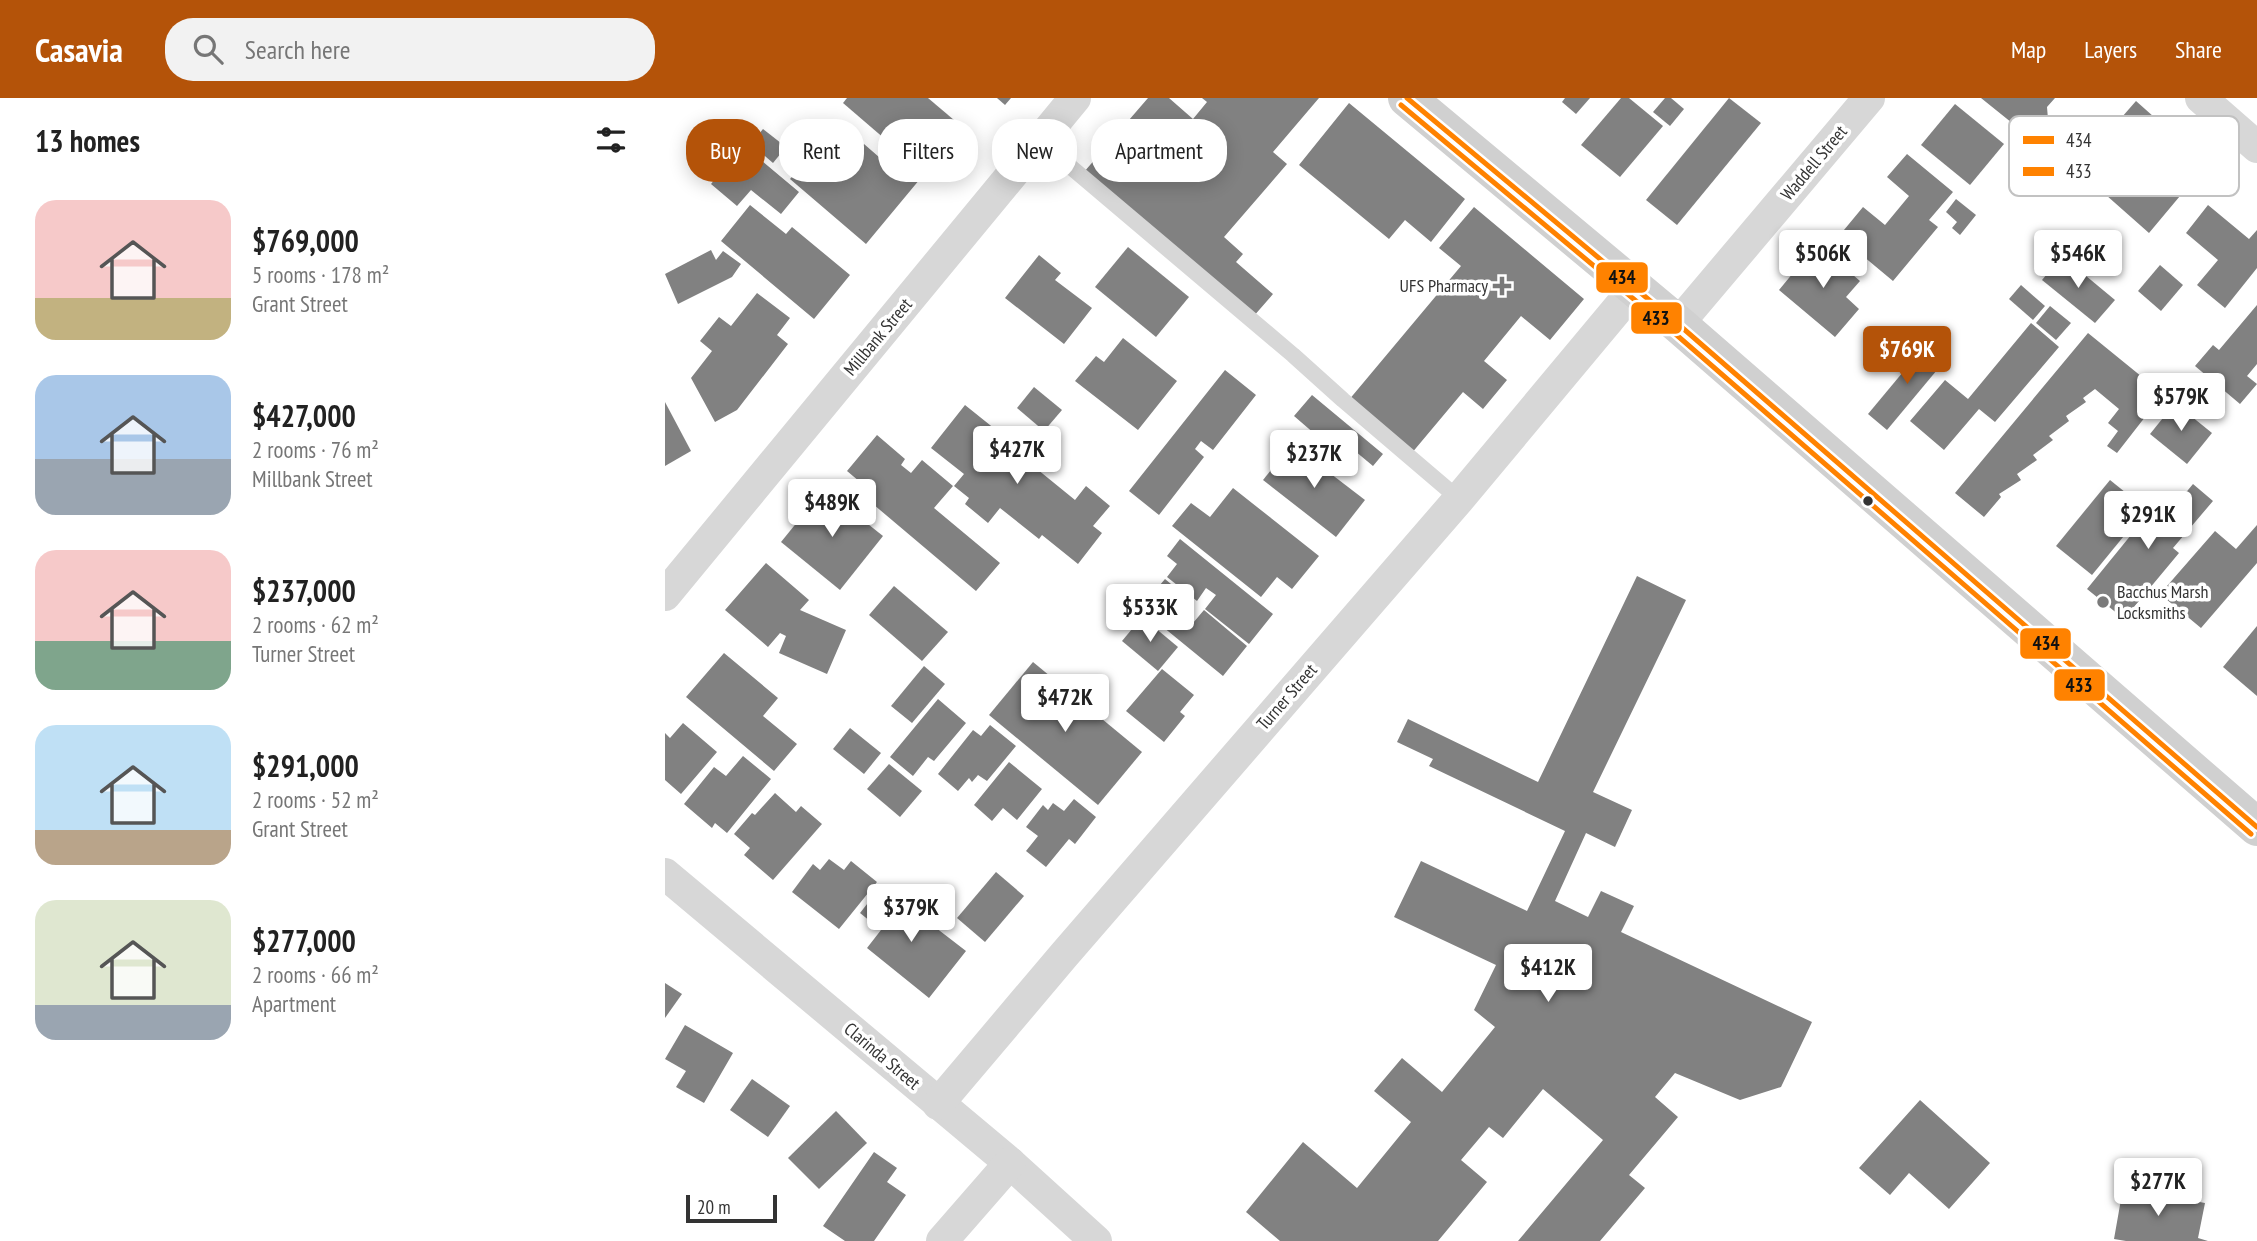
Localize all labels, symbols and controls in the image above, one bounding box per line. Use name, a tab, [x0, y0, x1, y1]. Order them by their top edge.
search box	[165, 18, 655, 81]
text: Casavia	[35, 28, 123, 71]
icon: search	[189, 30, 227, 68]
text: Search here	[245, 33, 351, 66]
text: Map	[2011, 34, 2046, 65]
text: Layers	[2084, 34, 2137, 65]
text: Share	[2175, 34, 2222, 65]
legend	[2009, 116, 2239, 196]
chip: Buy	[686, 119, 765, 182]
chip: Rent	[779, 119, 864, 182]
chip: Filters	[878, 119, 978, 182]
chip: New	[992, 119, 1077, 182]
chip: Apartment	[1091, 119, 1227, 182]
street label: Waddell Street	[1776, 120, 1852, 205]
text: 13 homes	[35, 121, 140, 160]
icon: filters	[592, 121, 630, 159]
text: 434	[2066, 128, 2092, 152]
text: 433	[2066, 159, 2092, 183]
text: $769,000	[252, 221, 359, 260]
icon: home	[91, 228, 175, 312]
pin: $506K	[1774, 230, 1872, 290]
pin: $546K	[2029, 230, 2127, 290]
text: $506K	[1795, 238, 1851, 267]
text: $546K	[2050, 238, 2106, 267]
text: 5 rooms · 178 m²	[252, 260, 389, 289]
line badge: 434	[1595, 261, 1649, 294]
text: 434	[1608, 265, 1636, 289]
place label: UFS Pharmacy	[1400, 274, 1488, 297]
marker: UFS Pharmacy	[1494, 278, 1510, 294]
text: Grant Street	[252, 289, 348, 318]
street label: Millbank Street	[838, 293, 917, 380]
line badge: 433	[1630, 301, 1683, 335]
text: 433	[1642, 306, 1670, 330]
pin: $769K	[1858, 327, 1956, 386]
text: $769K	[1879, 334, 1935, 363]
pin: $579K	[2132, 374, 2230, 433]
text: $579K	[2153, 381, 2209, 410]
text: $427,000	[252, 396, 356, 435]
icon: home	[91, 403, 175, 487]
pin: $427K	[968, 426, 1066, 486]
pin: $237K	[1265, 430, 1363, 490]
text: $427K	[989, 434, 1045, 463]
text: 2 rooms · 76 m²	[252, 435, 379, 464]
text: $237K	[1286, 438, 1342, 467]
text: Millbank Street	[252, 464, 373, 493]
pin: $489K	[783, 480, 881, 539]
text: $489K	[804, 487, 860, 516]
pin: $291K	[2099, 491, 2197, 551]
unlabelled marker	[1861, 494, 1875, 508]
text: $291K	[2120, 499, 2176, 528]
text: $237,000	[252, 571, 356, 610]
icon: home	[91, 578, 175, 662]
place label: Bacchus Marsh Locksmiths	[2117, 580, 2208, 624]
pin: $533K	[1101, 584, 1199, 644]
text: $533K	[1122, 592, 1178, 621]
marker: Bacchus Marsh Locksmiths	[2095, 594, 2111, 610]
text: 2 rooms · 62 m²	[252, 610, 379, 639]
line badge: 434	[2019, 627, 2072, 660]
text: 434	[2032, 631, 2060, 655]
text: Turner Street	[252, 639, 355, 668]
street label: Turner Street	[1252, 659, 1322, 735]
line badge: 433	[2053, 668, 2106, 702]
text: 433	[2065, 673, 2093, 697]
pin: $472K	[1016, 674, 1114, 734]
text: $472K	[1037, 682, 1093, 711]
text: $291,000	[252, 746, 359, 785]
icon: home	[91, 753, 175, 837]
text: 2 rooms · 52 m²	[252, 785, 379, 814]
text: Grant Street	[252, 814, 348, 843]
pin: $379K	[862, 884, 960, 944]
text: $379K	[883, 892, 939, 921]
text: $277,000	[252, 921, 356, 960]
icon: home	[91, 928, 175, 1012]
pin: $412K	[1499, 944, 1597, 1004]
text: $412K	[1520, 952, 1576, 981]
text: 2 rooms · 66 m²	[252, 960, 379, 989]
text: Apartment	[252, 989, 336, 1018]
street label: Clarinda Street	[840, 1017, 925, 1094]
pin: $277K	[2109, 1158, 2207, 1218]
text: $277K	[2130, 1166, 2186, 1195]
scale bar	[686, 1192, 777, 1224]
text: 20 m	[697, 1195, 731, 1219]

